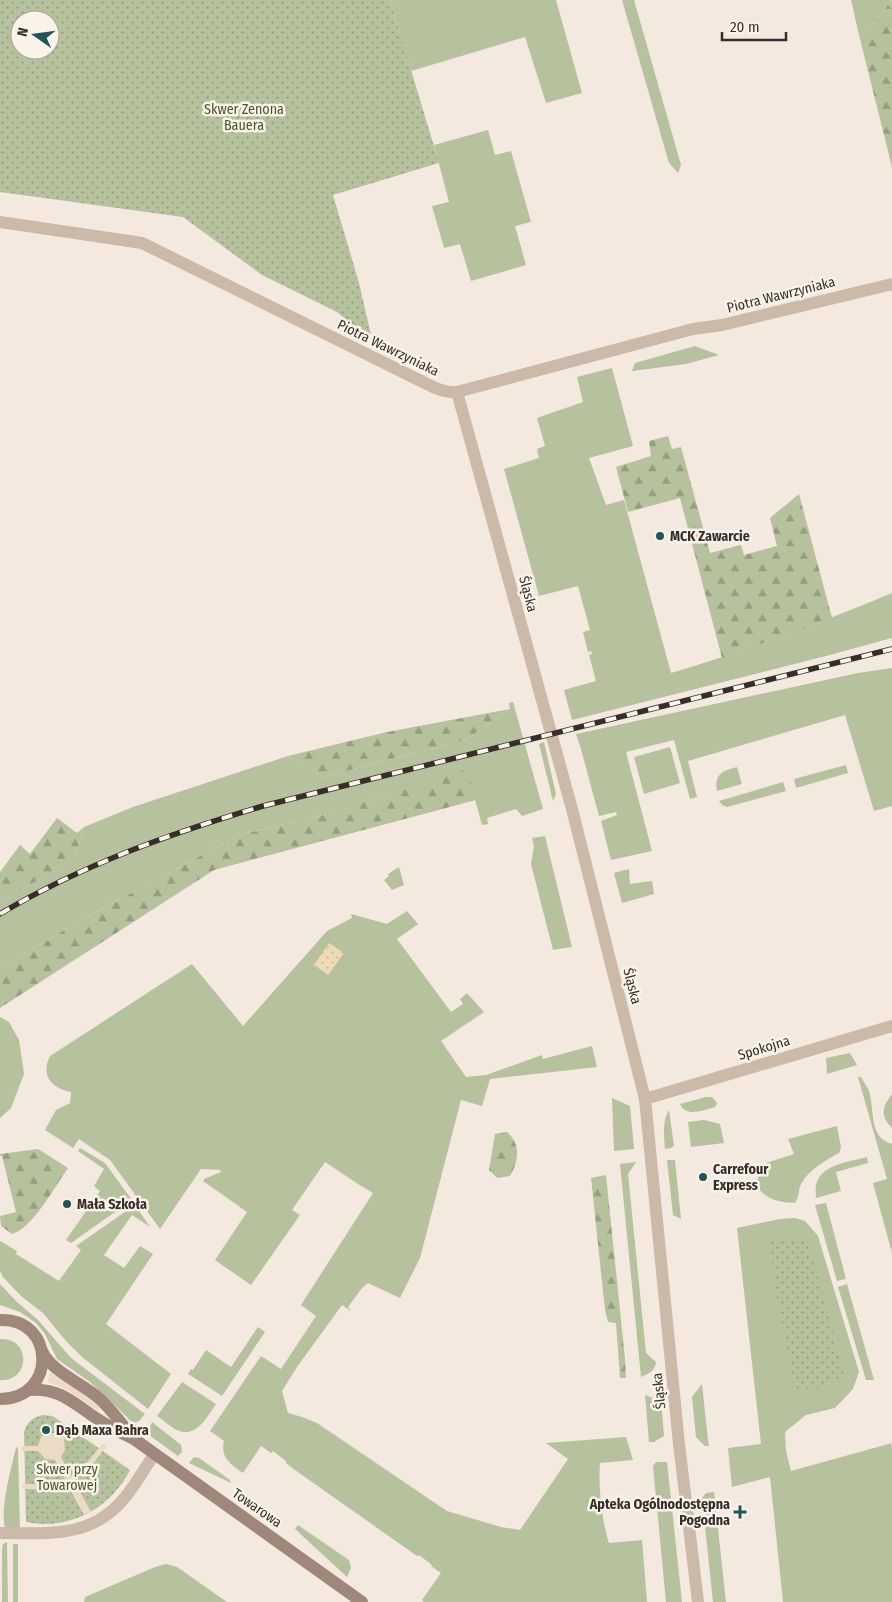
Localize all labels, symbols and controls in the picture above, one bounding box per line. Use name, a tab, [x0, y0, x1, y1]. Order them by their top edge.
north arrow	[10, 10, 60, 60]
scale bar	[722, 10, 786, 42]
text: 20 m	[730, 18, 760, 36]
text: N	[14, 26, 32, 38]
park label: Skwer Zenona Bauera	[204, 101, 284, 134]
street label: Piotra Wawrzyniaka	[725, 273, 837, 317]
street label: Piotra Wawrzyniaka	[334, 316, 442, 380]
place label: MCK Zawarcie	[670, 528, 750, 545]
marker: MCK Zawarcie	[654, 530, 666, 542]
street label: Śląska	[515, 574, 542, 614]
street label: Śląska	[619, 966, 646, 1006]
street label: Spokojna	[736, 1032, 792, 1064]
place label: Carrefour Express	[713, 1161, 769, 1194]
marker: Carrefour Express	[697, 1171, 709, 1183]
place label: Mała Szkoła	[77, 1196, 147, 1213]
marker: Mała Szkoła	[61, 1198, 73, 1210]
street label: Śląska	[648, 1372, 669, 1410]
place label: Dąb Maxa Bahra	[56, 1422, 149, 1439]
marker: Dąb Maxa Bahra	[40, 1424, 52, 1436]
park label: Skwer przy Towarowej	[36, 1461, 99, 1494]
street label: Towarowa	[229, 1485, 285, 1531]
place label: Apteka Ogólnodostępna Pogodna	[589, 1496, 730, 1529]
marker: Apteka Ogólnodostępna Pogodna	[734, 1506, 746, 1518]

